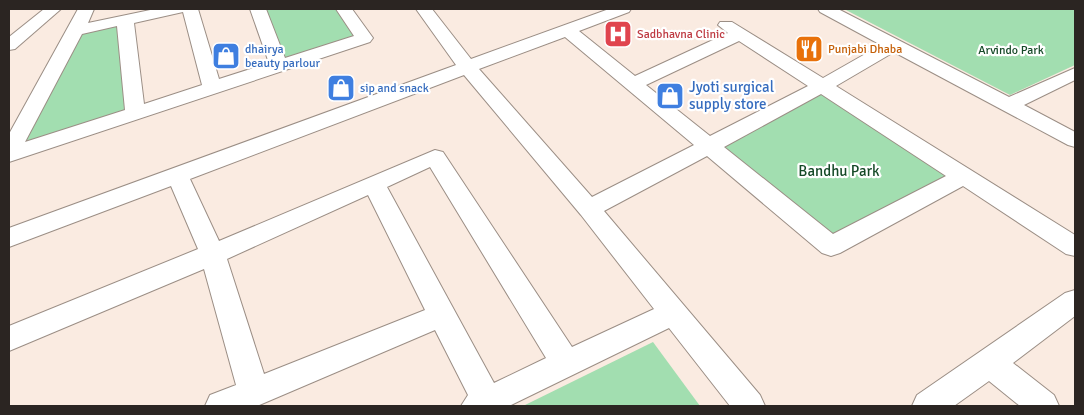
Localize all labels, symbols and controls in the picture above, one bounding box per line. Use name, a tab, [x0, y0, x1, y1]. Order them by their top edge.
hospital icon: Sadbhavna Clinic	[603, 19, 633, 49]
place label: Sadbhavna Clinic	[637, 27, 725, 42]
restaurant icon: Punjabi Dhaba	[794, 34, 824, 64]
shop icon: dhairya beauty parlour	[211, 41, 241, 71]
place label: dhairya beauty parlour	[245, 42, 321, 71]
place label: Punjabi Dhaba	[828, 42, 902, 57]
park label: Arvindo Park	[978, 43, 1044, 58]
shop icon: sip and snack	[326, 73, 356, 103]
place label: Jyoti surgical supply store	[689, 78, 774, 113]
place label: sip and snack	[360, 81, 429, 96]
shop icon: Jyoti surgical supply store	[655, 81, 685, 111]
park label: Bandhu Park	[798, 162, 880, 180]

